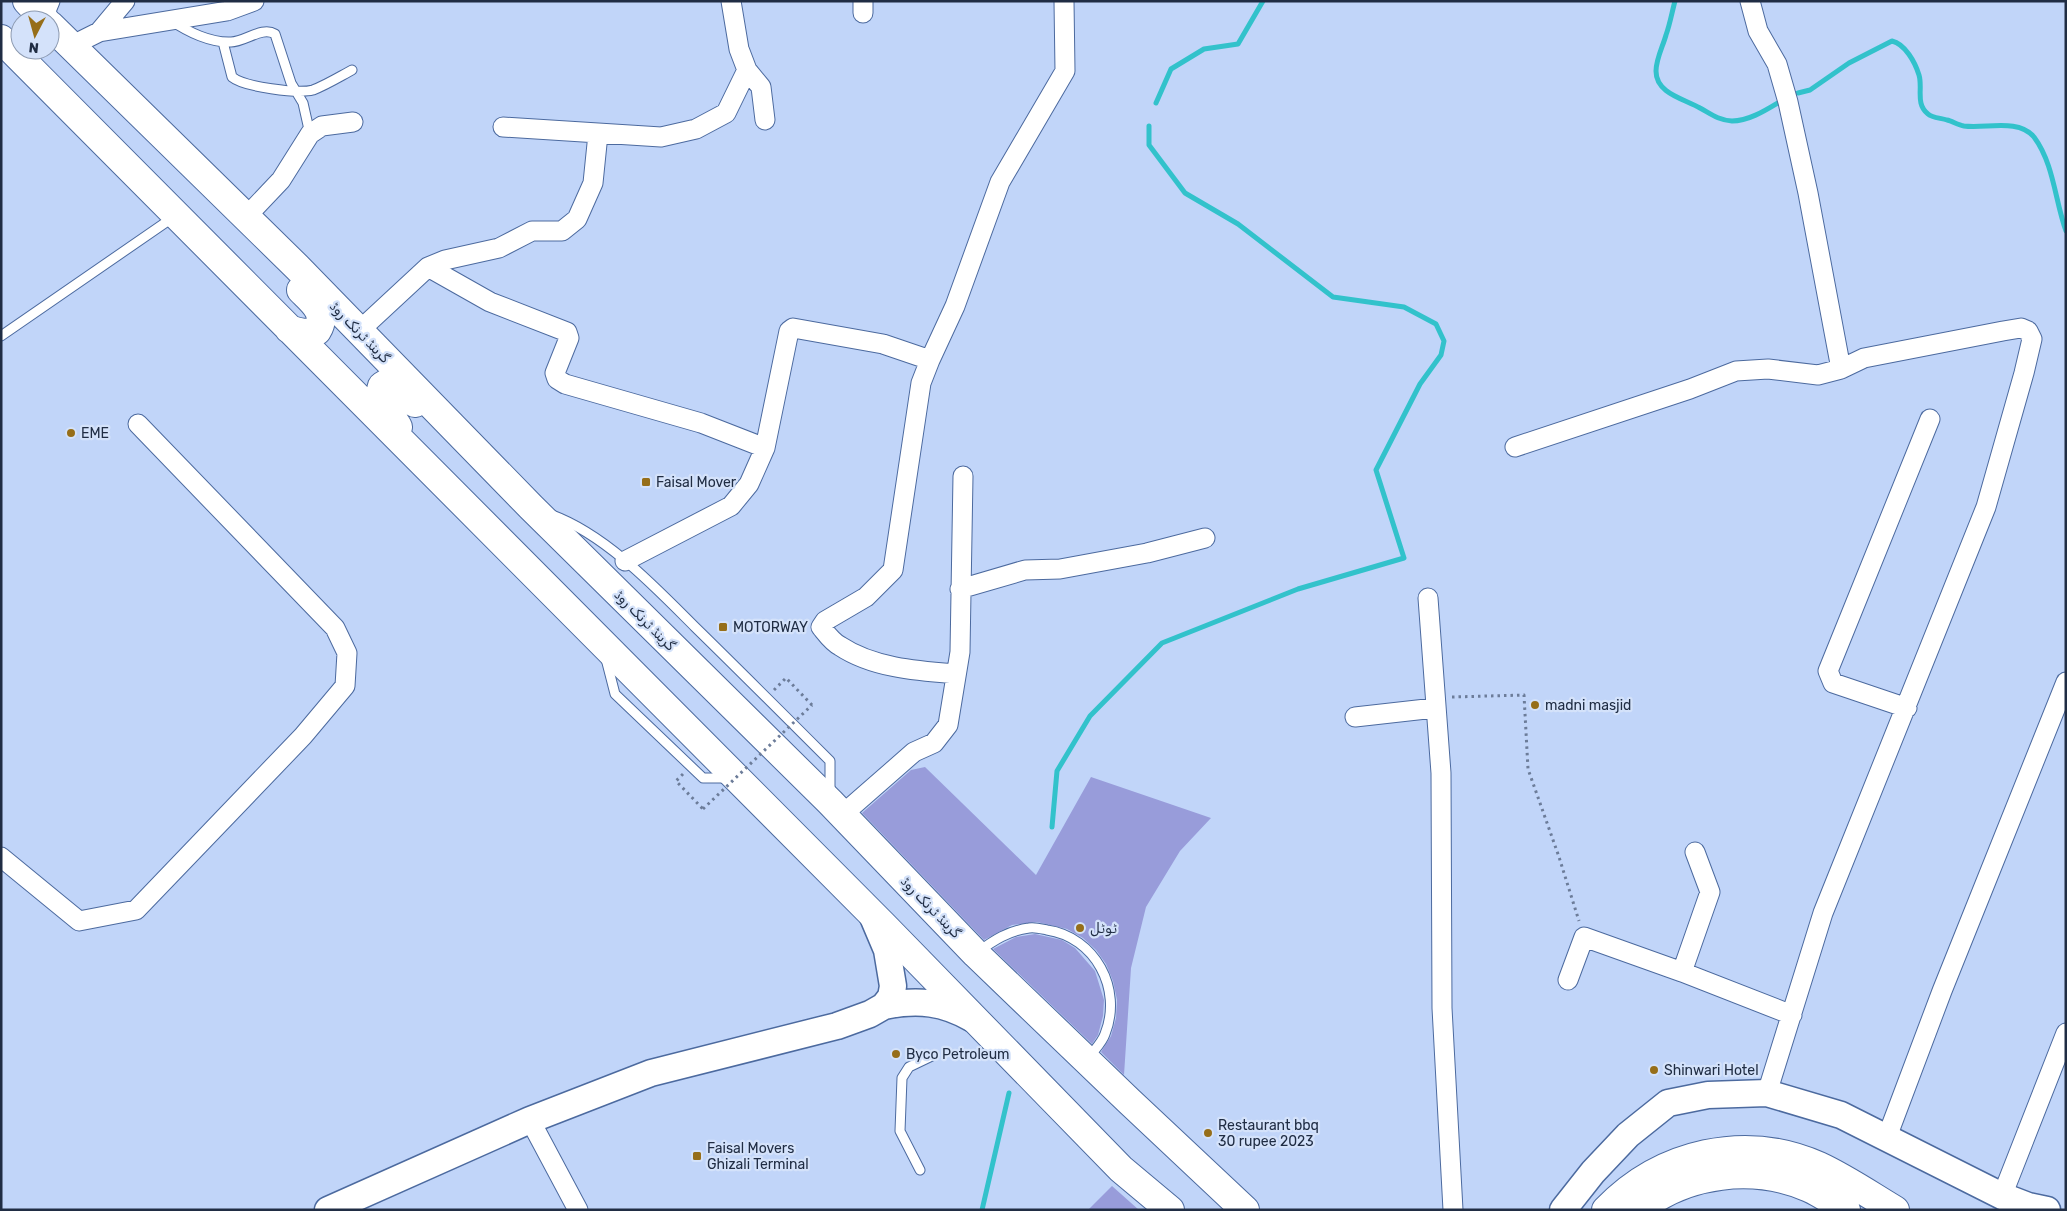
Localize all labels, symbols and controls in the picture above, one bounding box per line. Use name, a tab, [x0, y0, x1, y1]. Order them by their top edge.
north arrow	[10, 10, 60, 60]
text: N	[28, 38, 40, 56]
street label: گرینڈ ٹرنک روڈ	[326, 298, 394, 367]
place label: EME	[81, 425, 109, 442]
marker: EME	[65, 427, 77, 439]
place label: Faisal Mover	[656, 474, 737, 491]
marker: Faisal Mover	[640, 476, 652, 488]
street label: گرینڈ ٹرنک روڈ	[611, 586, 679, 655]
place label: MOTORWAY	[733, 619, 808, 636]
marker: MOTORWAY	[717, 621, 729, 633]
place label: madni masjid	[1545, 697, 1631, 714]
marker: madni masjid	[1529, 699, 1541, 711]
street label: گرینڈ ٹرنک روڈ	[897, 873, 965, 942]
place label: ٹوٹل	[1090, 920, 1117, 937]
marker: ٹوٹل	[1074, 922, 1086, 934]
place label: Byco Petroleum	[906, 1046, 1010, 1063]
marker: Byco Petroleum	[890, 1048, 902, 1060]
place label: Shinwari Hotel	[1664, 1062, 1759, 1079]
marker: Shinwari Hotel	[1648, 1064, 1660, 1076]
place label: Restaurant bbq 30 rupee 2023	[1218, 1117, 1319, 1150]
marker: Restaurant bbq 30 rupee 2023	[1202, 1127, 1214, 1139]
place label: Faisal Movers Ghizali Terminal	[707, 1140, 809, 1173]
marker: Faisal Movers Ghizali Terminal	[691, 1150, 703, 1162]

